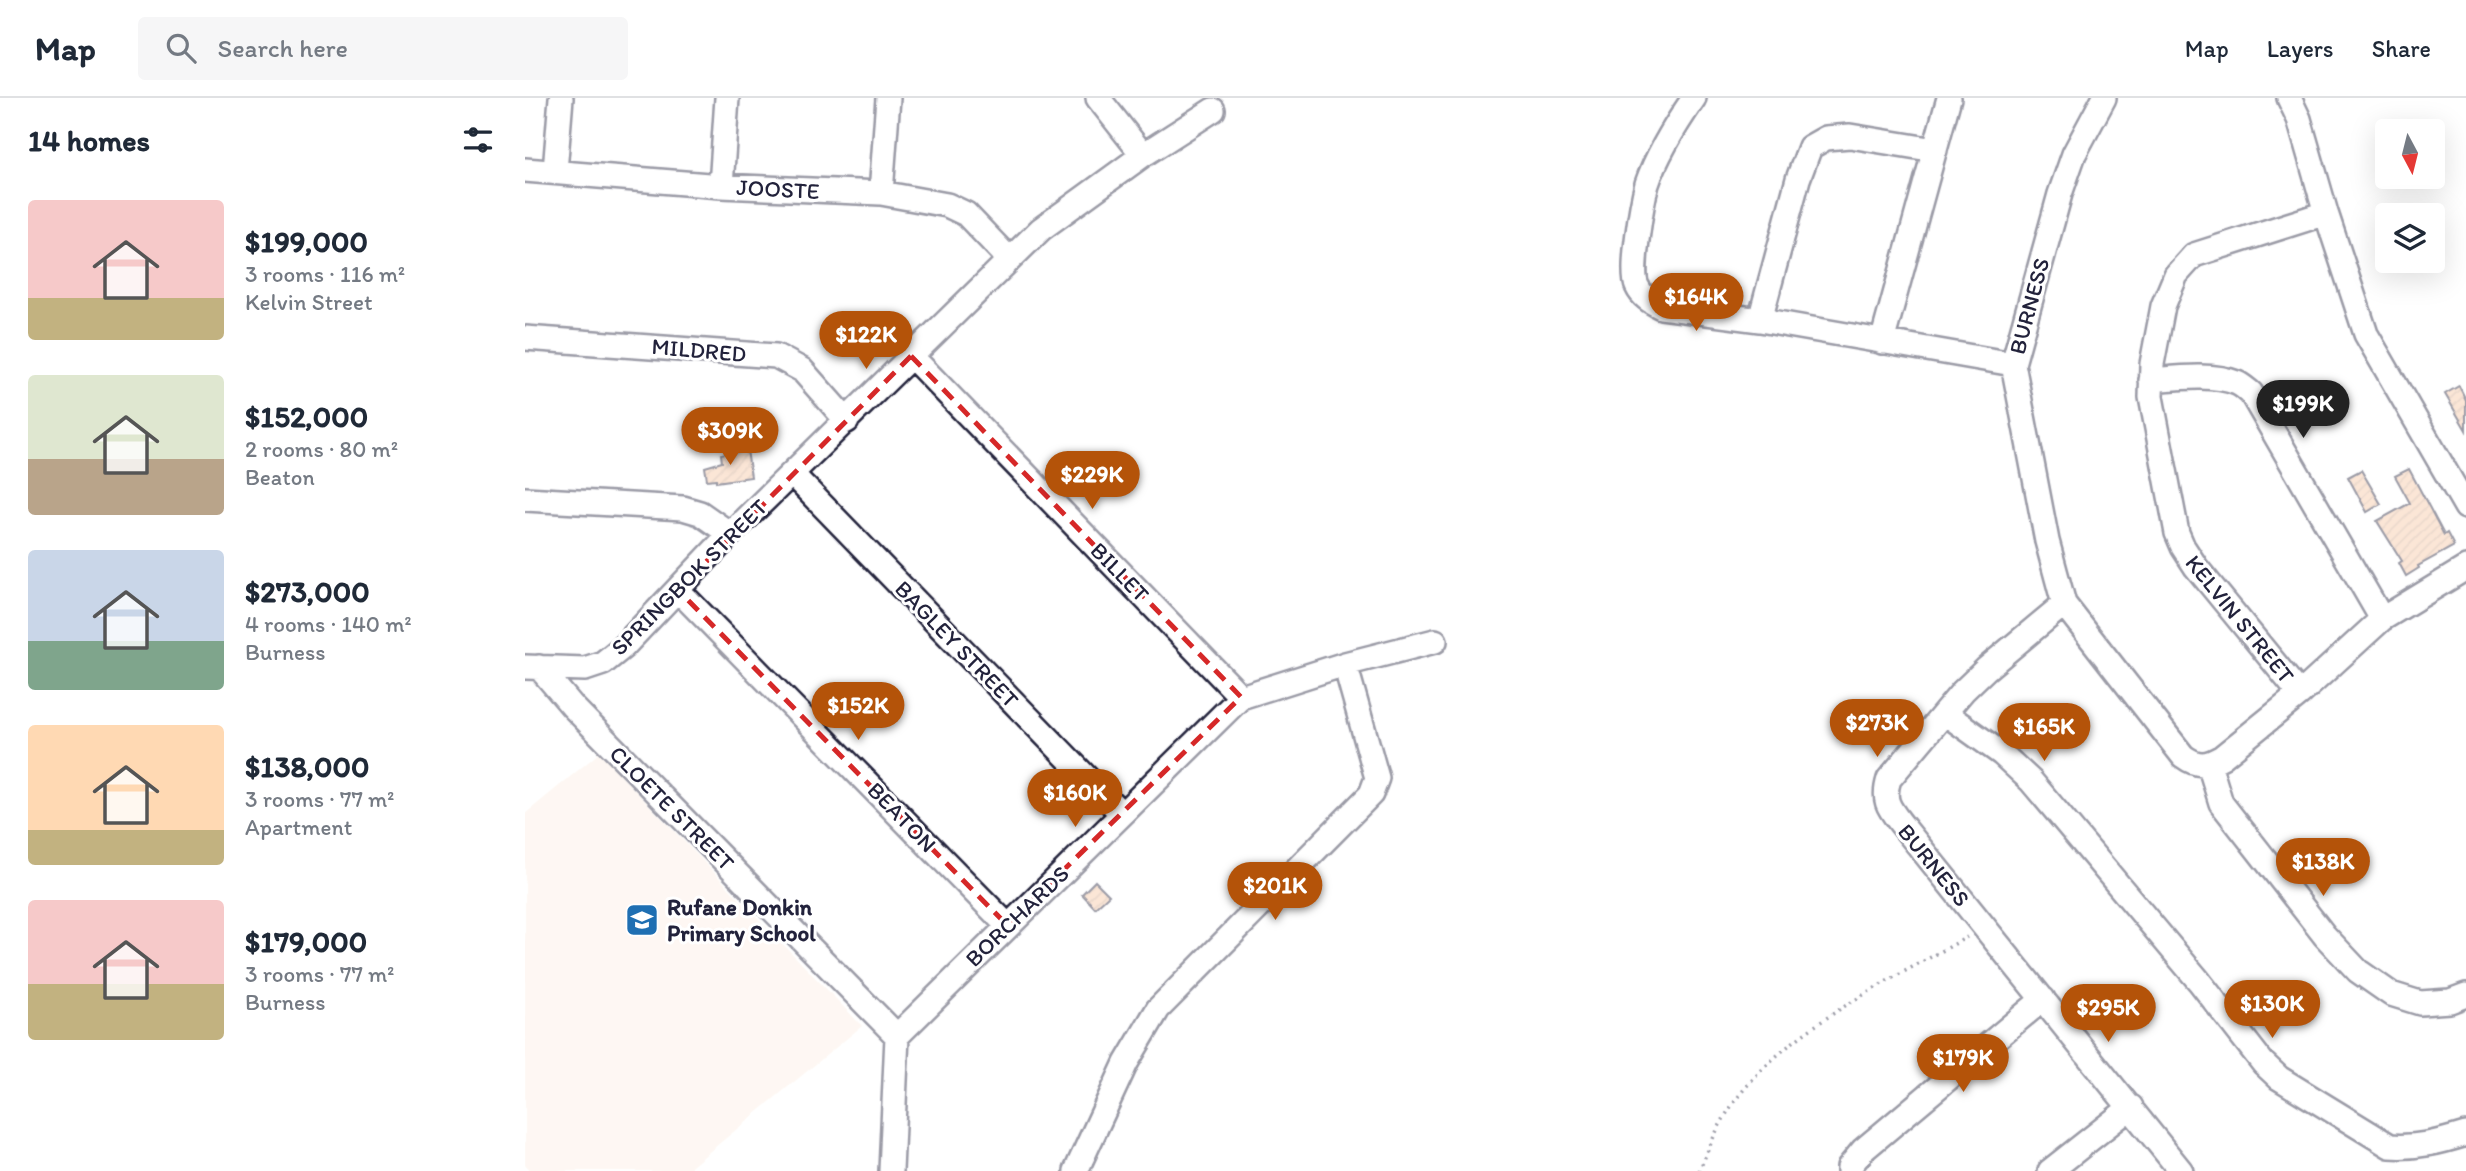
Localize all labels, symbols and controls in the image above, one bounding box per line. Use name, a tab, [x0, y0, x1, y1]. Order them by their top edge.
search box	[138, 17, 628, 80]
text: Map	[35, 29, 96, 68]
icon: search	[162, 29, 200, 67]
text: Search here	[218, 32, 348, 64]
text: Map	[2185, 34, 2229, 63]
text: Layers	[2267, 34, 2334, 63]
text: Share	[2372, 34, 2431, 63]
north arrow	[2375, 119, 2445, 189]
map controls	[2375, 119, 2445, 273]
icon: filters	[459, 121, 497, 159]
text: 14 homes	[28, 122, 150, 159]
street label: JOOSTE	[736, 173, 820, 205]
button: layers	[2375, 203, 2445, 273]
text: $199,000	[245, 223, 368, 260]
icon: home	[84, 228, 168, 312]
street label: BURNESS	[2003, 255, 2055, 357]
text: 3 rooms · 116 m²	[245, 260, 405, 288]
pin: $164K	[1647, 274, 1745, 333]
text: $164K	[1664, 282, 1728, 310]
text: Kelvin Street	[245, 288, 373, 316]
pin: $122K	[817, 312, 915, 371]
text: $122K	[835, 320, 897, 348]
street label: MILDRED	[651, 332, 747, 368]
pin: $199K	[2254, 380, 2352, 440]
text: $199K	[2272, 389, 2334, 417]
text: $152,000	[245, 398, 368, 435]
icon: home	[84, 403, 168, 487]
pin: $309K	[681, 408, 779, 467]
text: $309K	[697, 416, 763, 444]
text: 2 rooms · 80 m²	[245, 435, 398, 463]
pin: $229K	[1043, 452, 1141, 511]
text: $229K	[1061, 460, 1123, 488]
text: Beaton	[245, 463, 315, 491]
street label: SPRINGBOK STREET	[605, 493, 773, 661]
street label: BILLET	[1085, 536, 1155, 608]
street label: KELVIN STREET	[2180, 549, 2300, 689]
text: $273,000	[245, 573, 370, 610]
street label: BAGLEY STREET	[889, 574, 1025, 714]
icon: home	[84, 578, 168, 662]
text: 4 rooms · 140 m²	[245, 610, 412, 638]
text: Burness	[245, 638, 325, 666]
pin: $152K	[809, 682, 907, 742]
text: $152K	[827, 691, 889, 719]
pin: $273K	[1828, 700, 1926, 759]
pin: $165K	[1995, 704, 2093, 763]
text: $273K	[1846, 708, 1908, 736]
text: $165K	[2013, 712, 2075, 740]
street label: CLOETE STREET	[604, 740, 740, 876]
text: $138,000	[245, 748, 369, 785]
icon: home	[84, 753, 168, 837]
pin: $160K	[1026, 770, 1124, 829]
street label: BEATON	[862, 776, 942, 858]
text: $160K	[1043, 778, 1107, 806]
text: 3 rooms · 77 m²	[245, 785, 395, 813]
text: Apartment	[245, 813, 352, 841]
street label: BURNESS	[1892, 818, 1976, 912]
pin: $138K	[2274, 838, 2372, 898]
text: $138K	[2292, 847, 2354, 875]
street label: BORCHARDS	[959, 860, 1075, 972]
pin: $201K	[1226, 862, 1324, 922]
text: $201K	[1243, 871, 1307, 899]
place label: Rufane Donkin Primary School	[667, 893, 816, 947]
school or university icon: Rufane Donkin Primary School	[623, 901, 661, 939]
text: $179,000	[245, 923, 367, 960]
icon: home	[84, 928, 168, 1012]
text: 3 rooms · 77 m²	[245, 960, 395, 988]
pin: $130K	[2223, 981, 2321, 1040]
pin: $295K	[2059, 984, 2157, 1044]
text: Burness	[245, 988, 325, 1016]
text: $130K	[2240, 989, 2304, 1017]
text: $295K	[2077, 993, 2139, 1021]
pin: $179K	[1914, 1034, 2012, 1094]
text: $179K	[1933, 1043, 1993, 1071]

